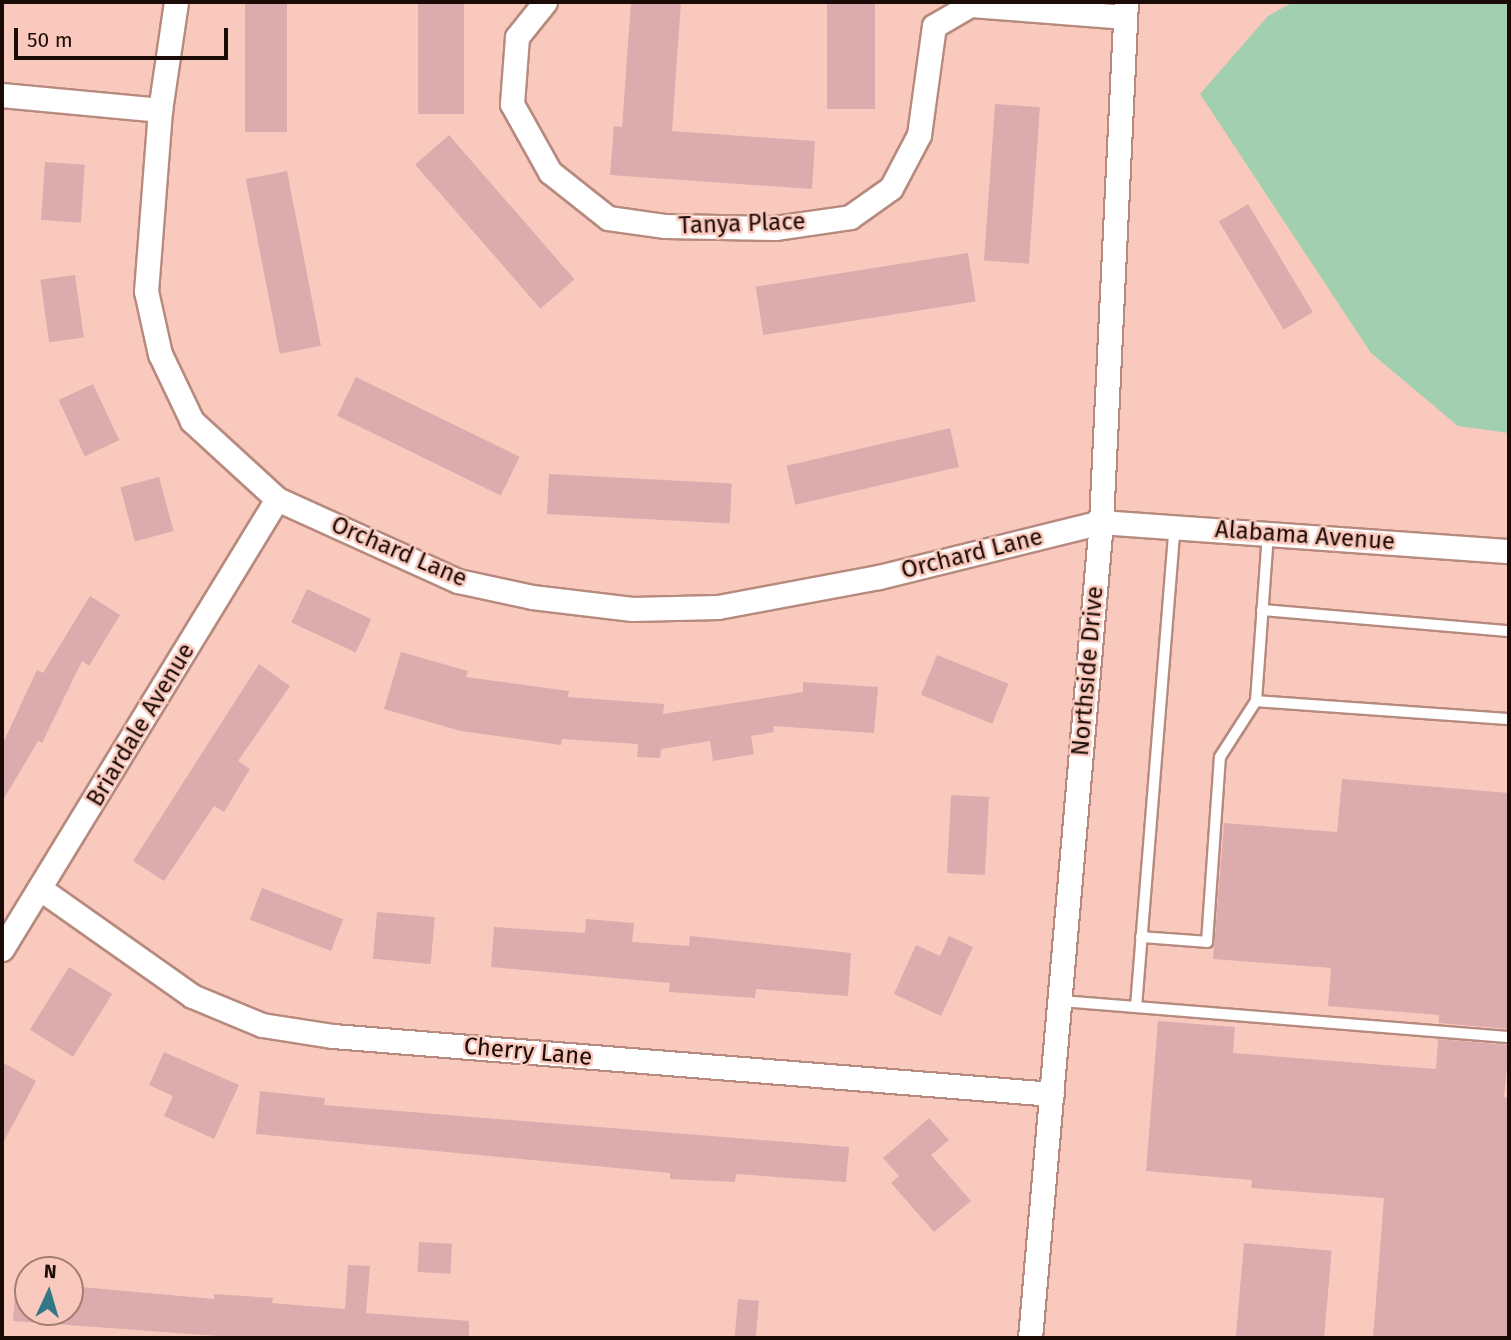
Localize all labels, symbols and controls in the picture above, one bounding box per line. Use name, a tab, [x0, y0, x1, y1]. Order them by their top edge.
scale bar	[18, 14, 231, 58]
text: 50 m	[27, 27, 73, 53]
street label: Tanya Place	[678, 207, 806, 241]
street label: Orchard Lane	[327, 510, 471, 594]
street label: Alabama Avenue	[1214, 515, 1396, 557]
street label: Orchard Lane	[898, 522, 1046, 586]
street label: Northside Drive	[1066, 585, 1110, 757]
street label: Briardale Avenue	[81, 638, 201, 812]
street label: Cherry Lane	[463, 1032, 593, 1072]
north arrow	[14, 1256, 84, 1326]
text: N	[43, 1260, 57, 1283]

